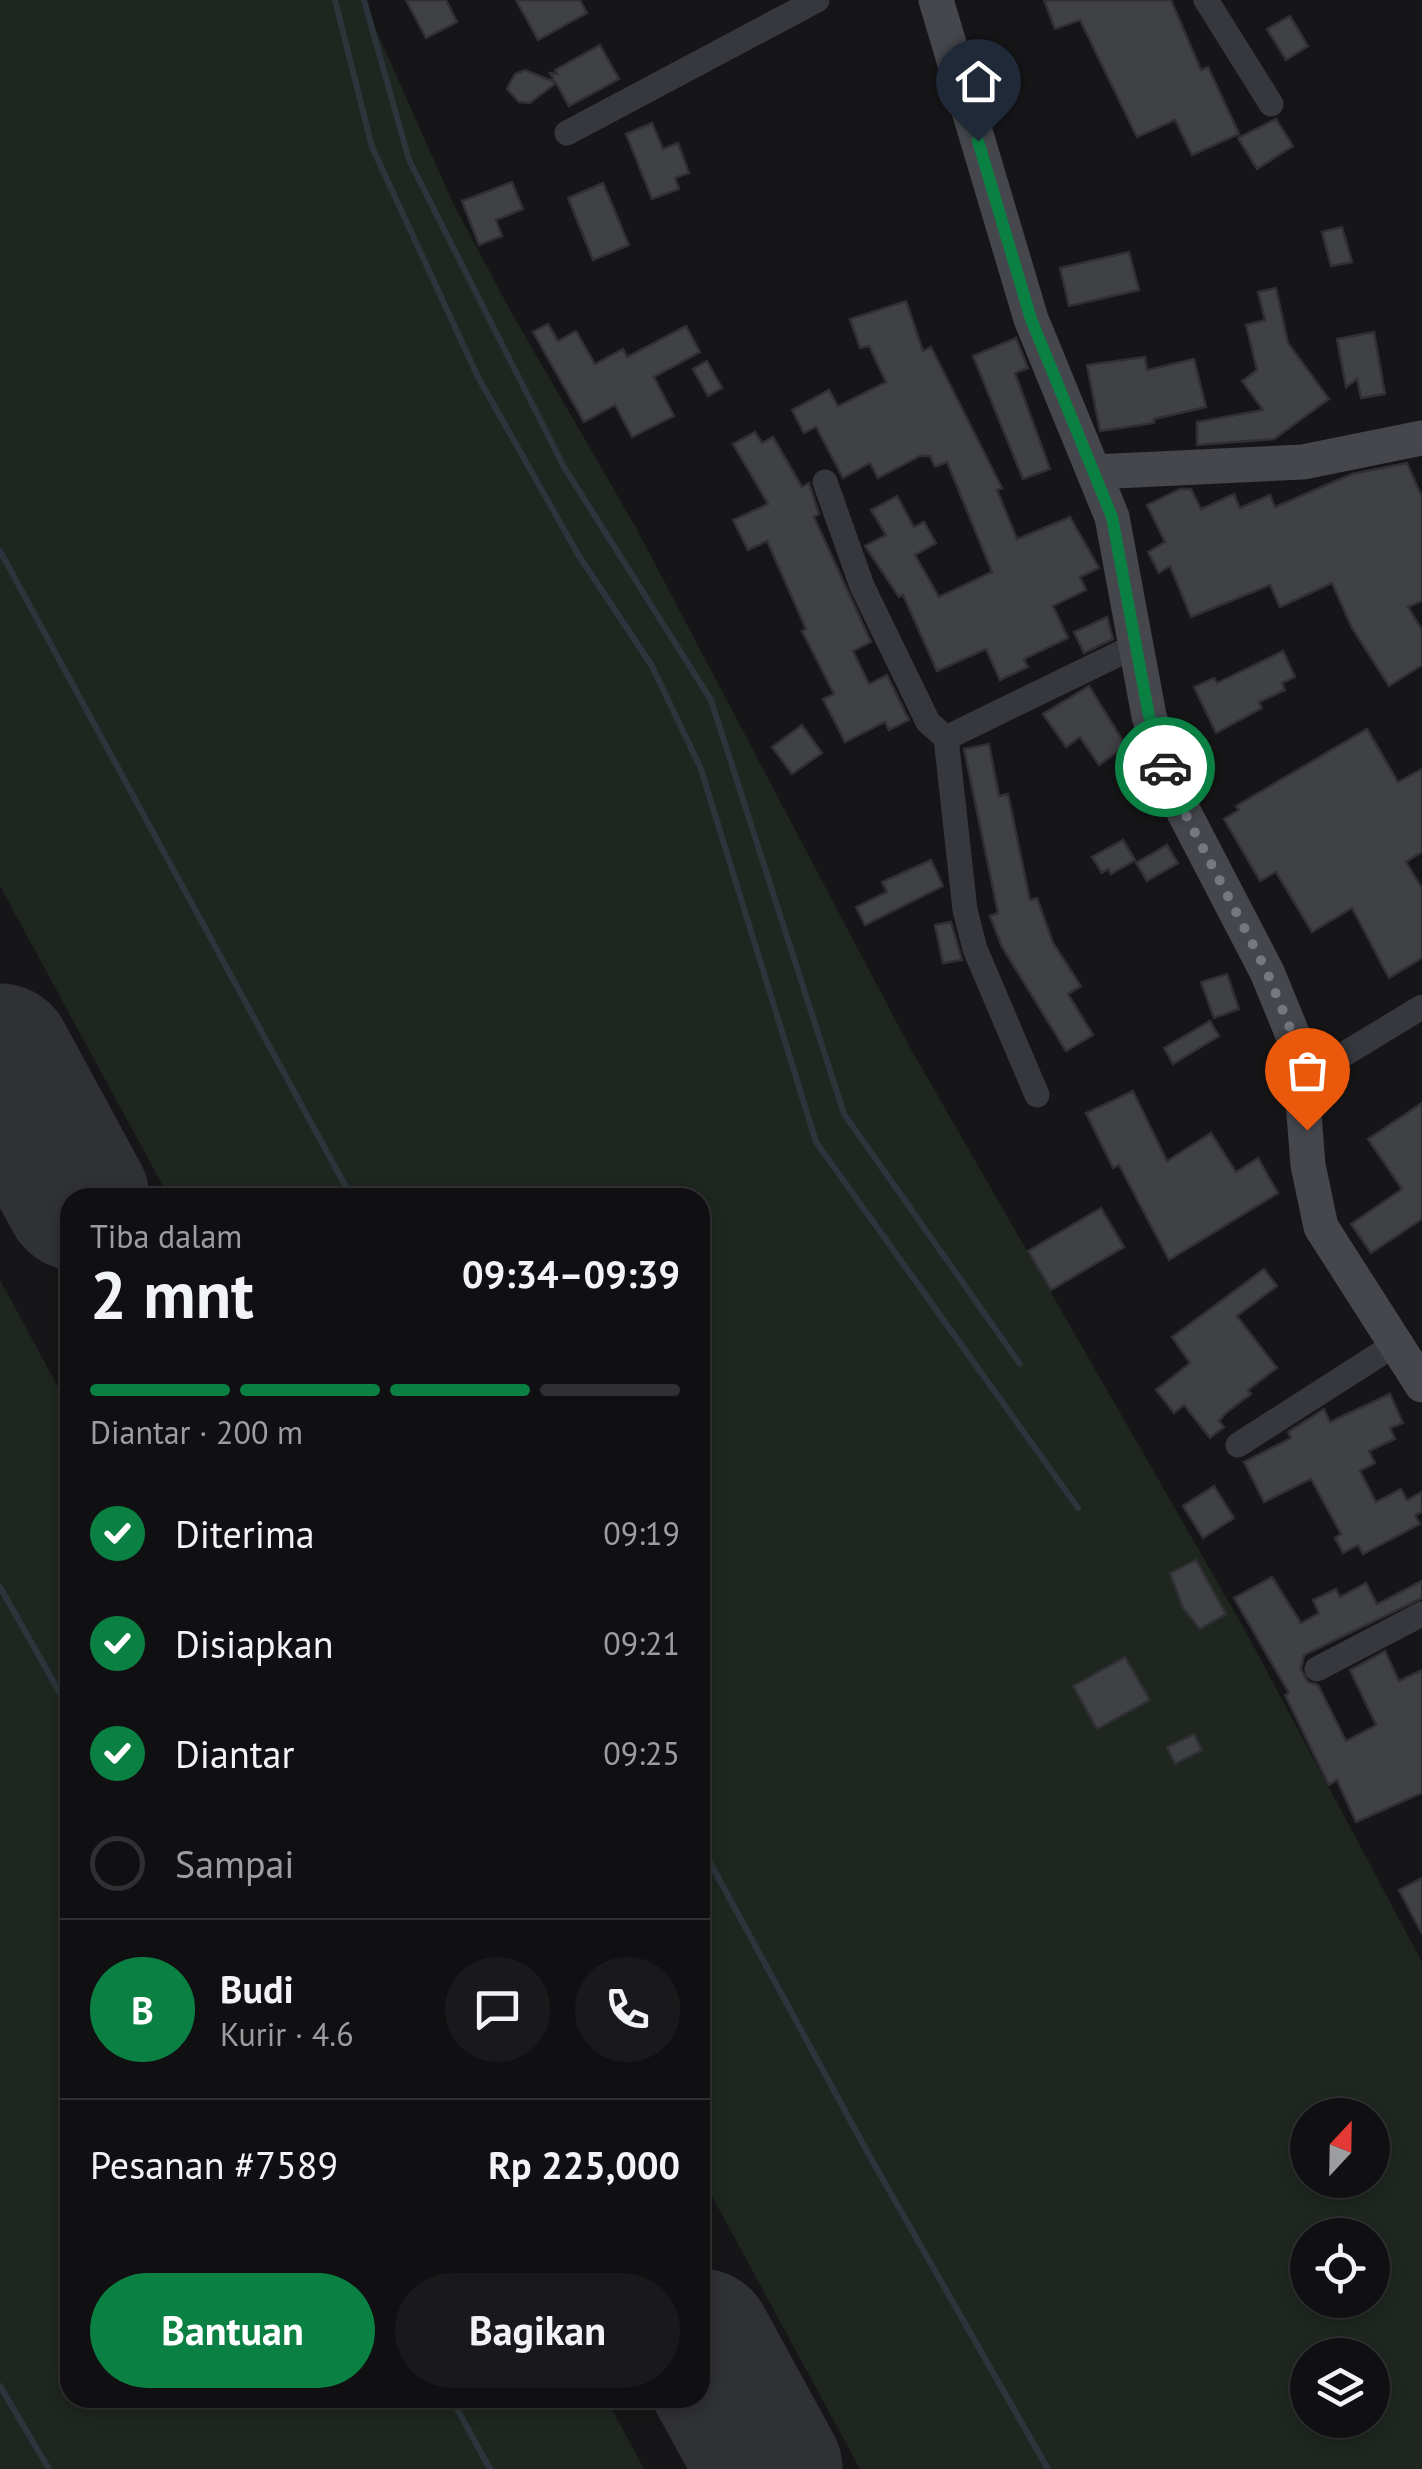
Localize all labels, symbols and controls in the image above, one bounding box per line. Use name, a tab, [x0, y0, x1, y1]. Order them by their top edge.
pin	[936, 39, 1021, 142]
icon: home	[951, 54, 1006, 109]
courier	[1115, 717, 1215, 817]
icon: car	[1138, 740, 1193, 795]
pin	[1265, 1028, 1350, 1131]
icon: bag	[1280, 1043, 1335, 1098]
text: Tiba dalam	[90, 1215, 242, 1257]
text: 09:34–09:39	[462, 1249, 680, 1298]
text: 2 mnt	[90, 1252, 254, 1336]
text: Diantar · 200 m	[90, 1411, 303, 1453]
icon: check	[90, 1506, 145, 1561]
text: Diterima	[175, 1509, 315, 1558]
text: 09:19	[603, 1512, 680, 1554]
icon: check	[90, 1616, 145, 1671]
text: Disiapkan	[175, 1619, 333, 1668]
text: 09:21	[603, 1622, 680, 1664]
icon: check	[90, 1726, 145, 1781]
text: Diantar	[175, 1729, 294, 1778]
text: 09:25	[603, 1732, 680, 1774]
text: Sampai	[175, 1839, 294, 1888]
button: chat	[445, 1957, 550, 2062]
button: phone	[575, 1957, 680, 2062]
text: Budi	[220, 1964, 294, 2013]
text: B	[131, 1985, 154, 2034]
text: Kurir · 4.6	[220, 2013, 354, 2055]
north arrow	[1290, 2098, 1390, 2198]
map controls	[1290, 2098, 1390, 2438]
text: Pesanan #7589	[90, 2140, 338, 2189]
text: Rp 225,000	[488, 2140, 680, 2189]
button: locate	[1290, 2218, 1390, 2318]
button: Bantuan	[90, 2273, 375, 2388]
button: Bagikan	[395, 2273, 680, 2388]
button: layers	[1290, 2338, 1390, 2438]

